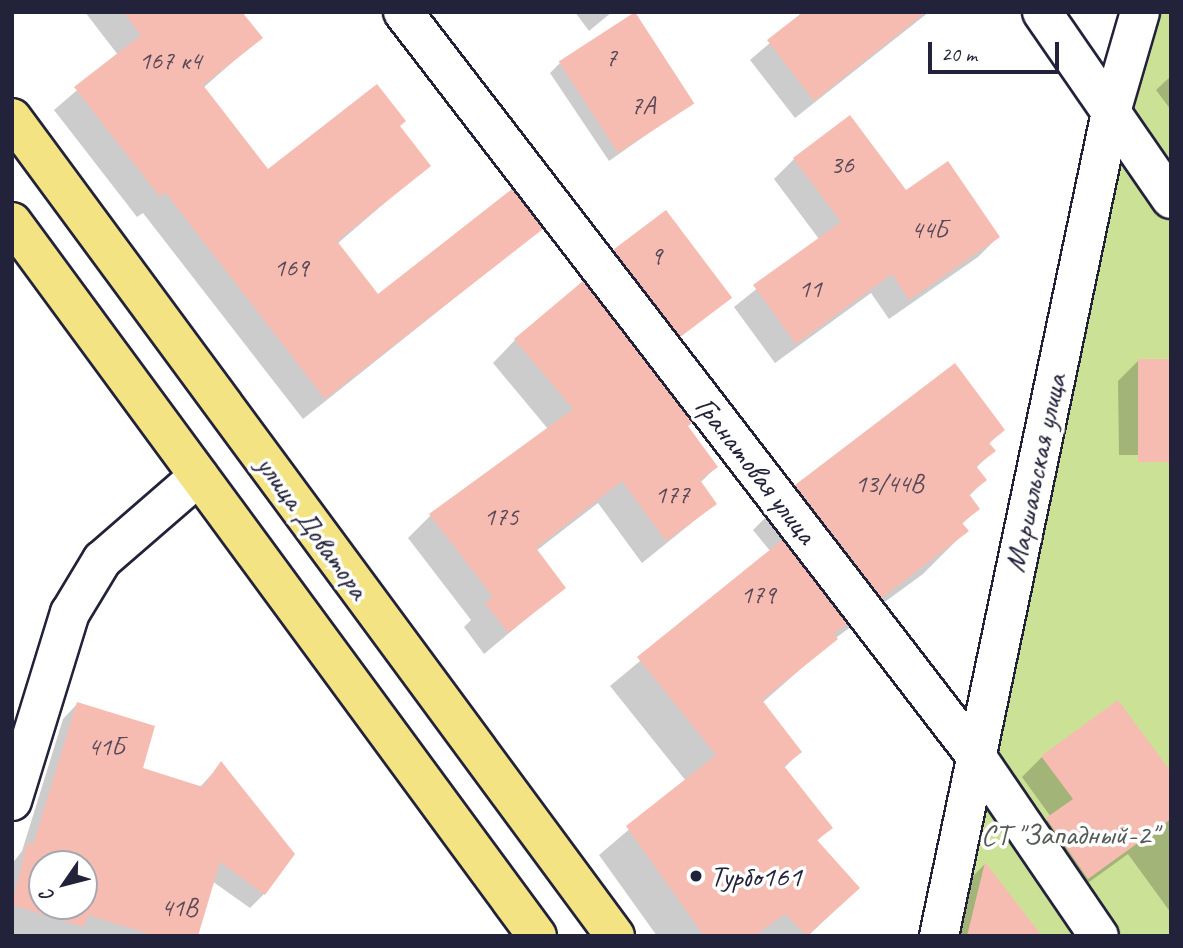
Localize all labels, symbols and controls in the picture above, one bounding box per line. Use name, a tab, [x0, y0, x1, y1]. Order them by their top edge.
scale bar	[931, 28, 1062, 72]
text: 20 m	[941, 41, 977, 67]
house number: 7	[605, 42, 617, 74]
house number: 167 к4	[139, 45, 201, 77]
house number: 7А	[631, 90, 655, 122]
house number: 36	[830, 149, 854, 181]
house number: 44Б	[911, 214, 947, 246]
house number: 9	[650, 240, 662, 272]
house number: 169	[273, 252, 309, 284]
house number: 11	[798, 273, 822, 305]
street label: Маршальская улица	[996, 370, 1074, 576]
street label: Гранатовая улица	[686, 388, 826, 552]
street label: улица Доватора	[248, 447, 378, 607]
house number: 13/44В	[855, 468, 923, 500]
house number: 177	[654, 479, 690, 511]
house number: 175	[483, 501, 519, 533]
house number: 179	[740, 579, 776, 611]
house number: 41Б	[88, 731, 124, 763]
park label: СТ "Западный-2"	[981, 816, 1157, 852]
north arrow	[28, 850, 98, 920]
place label: Турбо161	[710, 858, 802, 894]
marker: Турбо161	[688, 868, 704, 884]
text: С	[35, 885, 60, 907]
house number: 41В	[161, 892, 197, 924]

